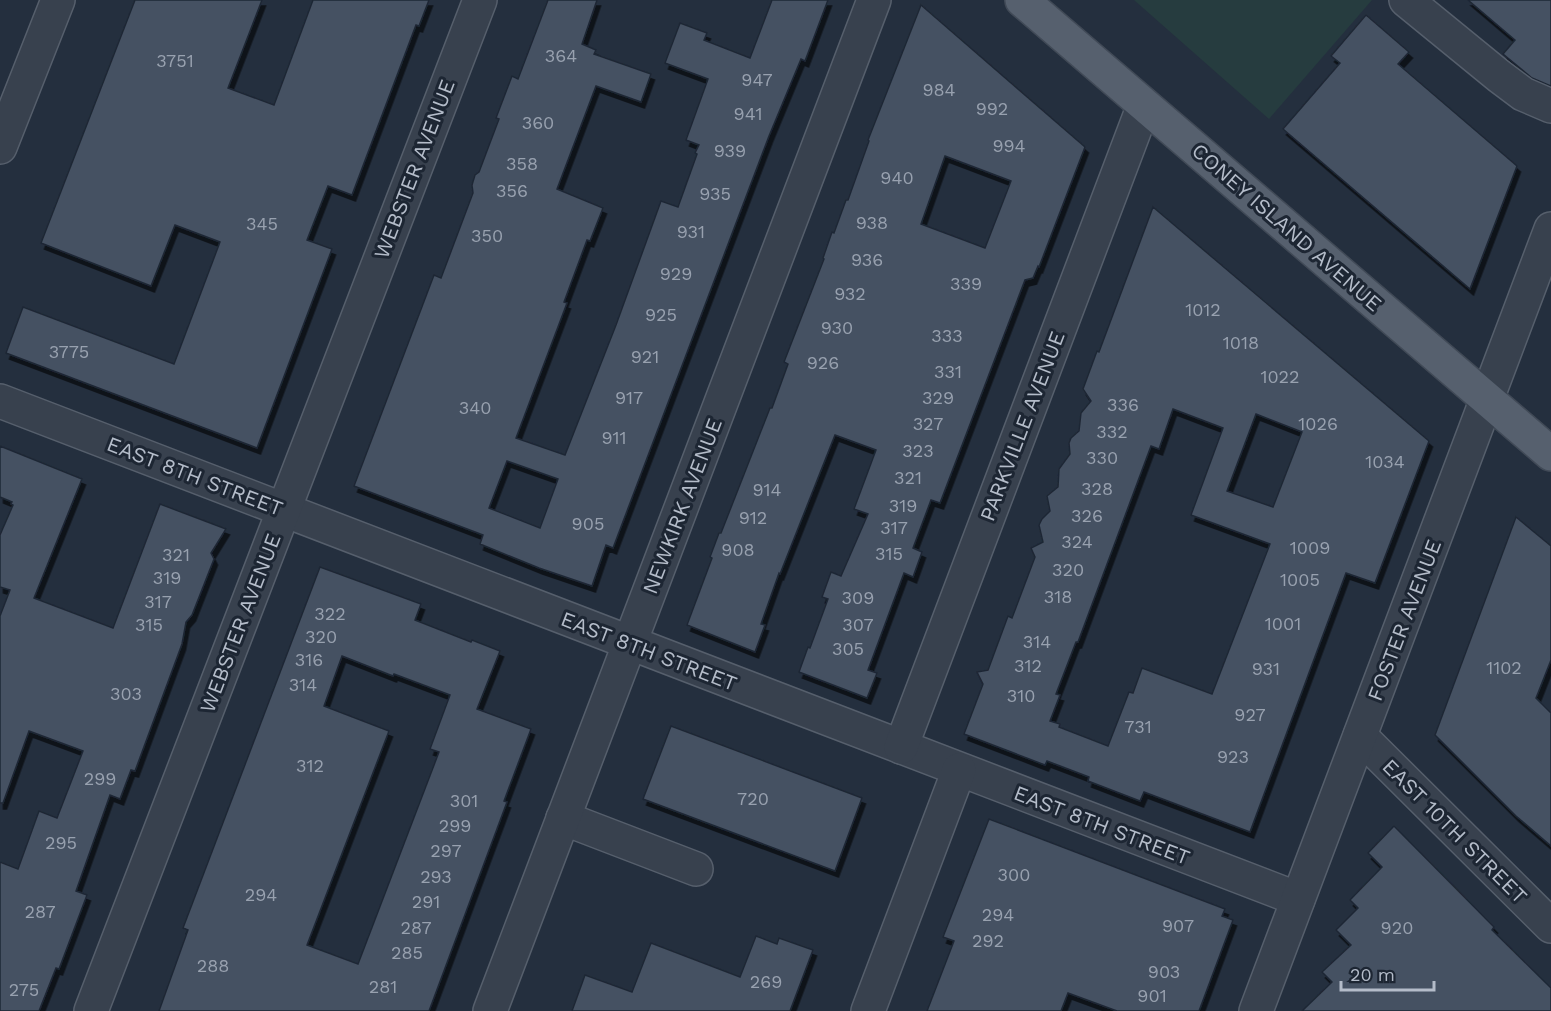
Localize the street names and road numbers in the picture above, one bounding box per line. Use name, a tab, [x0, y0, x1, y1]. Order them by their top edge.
street label: WEBSTER AVENUE	[368, 76, 460, 262]
street label: CONEY ISLAND AVENUE	[1187, 138, 1387, 316]
street label: PARKVILLE AVENUE	[974, 328, 1070, 524]
street label: NEWKIRK AVENUE	[637, 415, 727, 597]
street label: EAST 8TH STREET	[104, 431, 287, 521]
street label: WEBSTER AVENUE	[194, 530, 286, 716]
street label: FOSTER AVENUE	[1362, 536, 1446, 704]
street label: EAST 8TH STREET	[558, 606, 741, 696]
street label: EAST 10TH STREET	[1377, 753, 1533, 909]
street label: EAST 8TH STREET	[1011, 780, 1194, 870]

